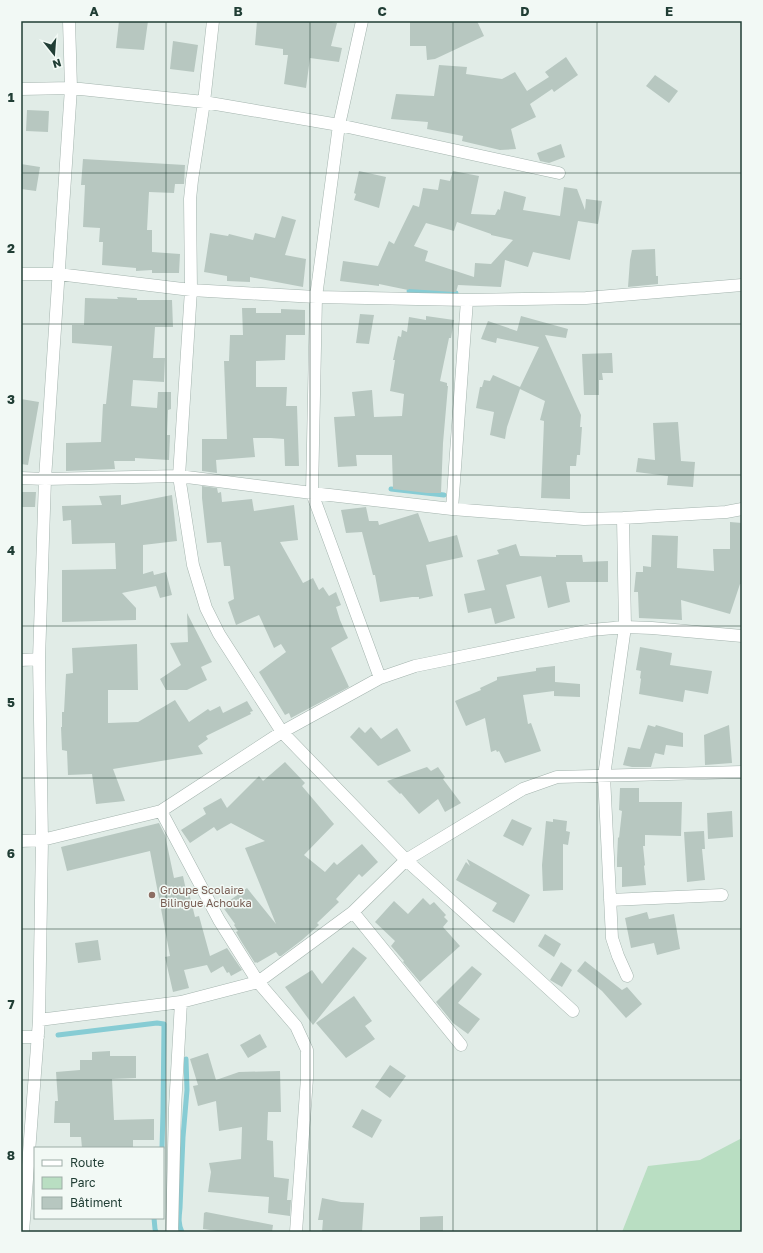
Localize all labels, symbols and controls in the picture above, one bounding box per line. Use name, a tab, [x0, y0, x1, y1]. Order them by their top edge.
text: A	[89, 3, 99, 19]
text: B	[233, 3, 243, 19]
text: C	[377, 3, 387, 19]
text: D	[520, 3, 530, 19]
text: E	[665, 3, 673, 19]
north arrow	[34, 34, 74, 74]
text: N	[51, 57, 63, 71]
text: 1	[8, 89, 15, 105]
text: 2	[7, 240, 15, 256]
text: 3	[7, 391, 15, 407]
text: 4	[7, 542, 15, 558]
text: 5	[7, 694, 15, 710]
text: 6	[7, 845, 15, 861]
place label: Groupe Scolaire Bilingue Achouka	[160, 883, 252, 909]
marker: Groupe Scolaire Bilingue Achouka	[147, 890, 157, 900]
text: 7	[7, 996, 15, 1012]
text: 8	[7, 1147, 15, 1163]
legend	[34, 1147, 164, 1219]
text: Route	[70, 1155, 104, 1170]
text: Parc	[70, 1175, 96, 1190]
text: Bâtiment	[70, 1195, 123, 1210]

